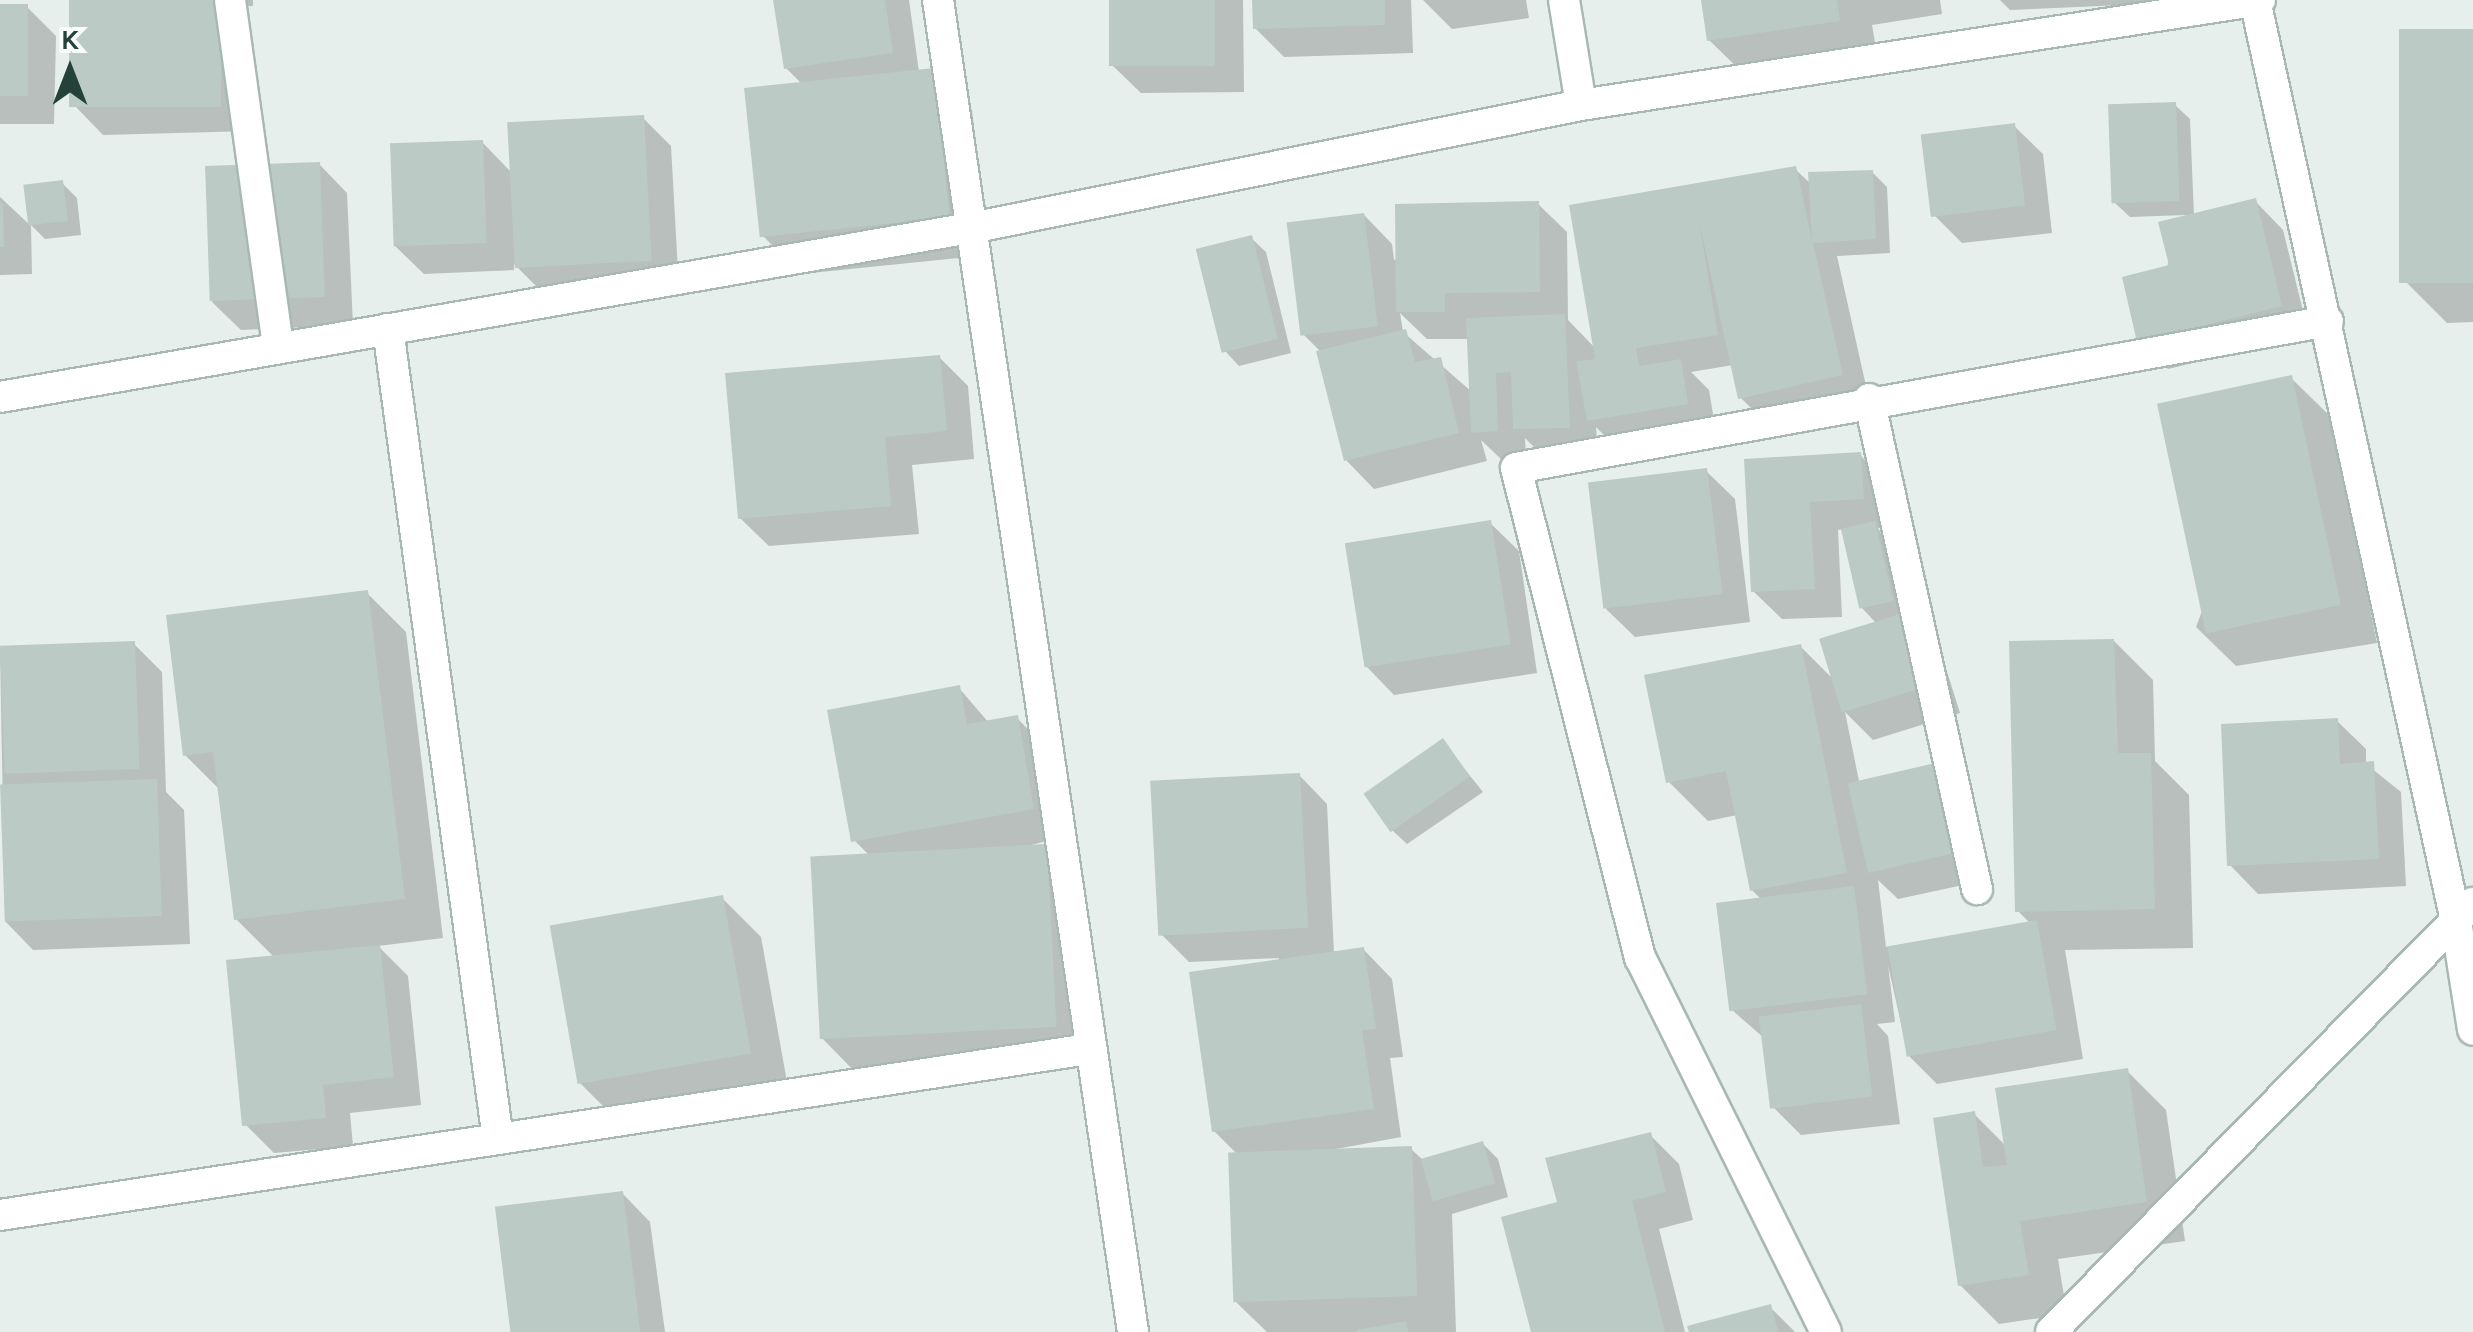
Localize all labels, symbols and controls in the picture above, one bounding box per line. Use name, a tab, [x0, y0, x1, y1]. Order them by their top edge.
north arrow	[20, 20, 120, 120]
text: K	[61, 23, 79, 56]

